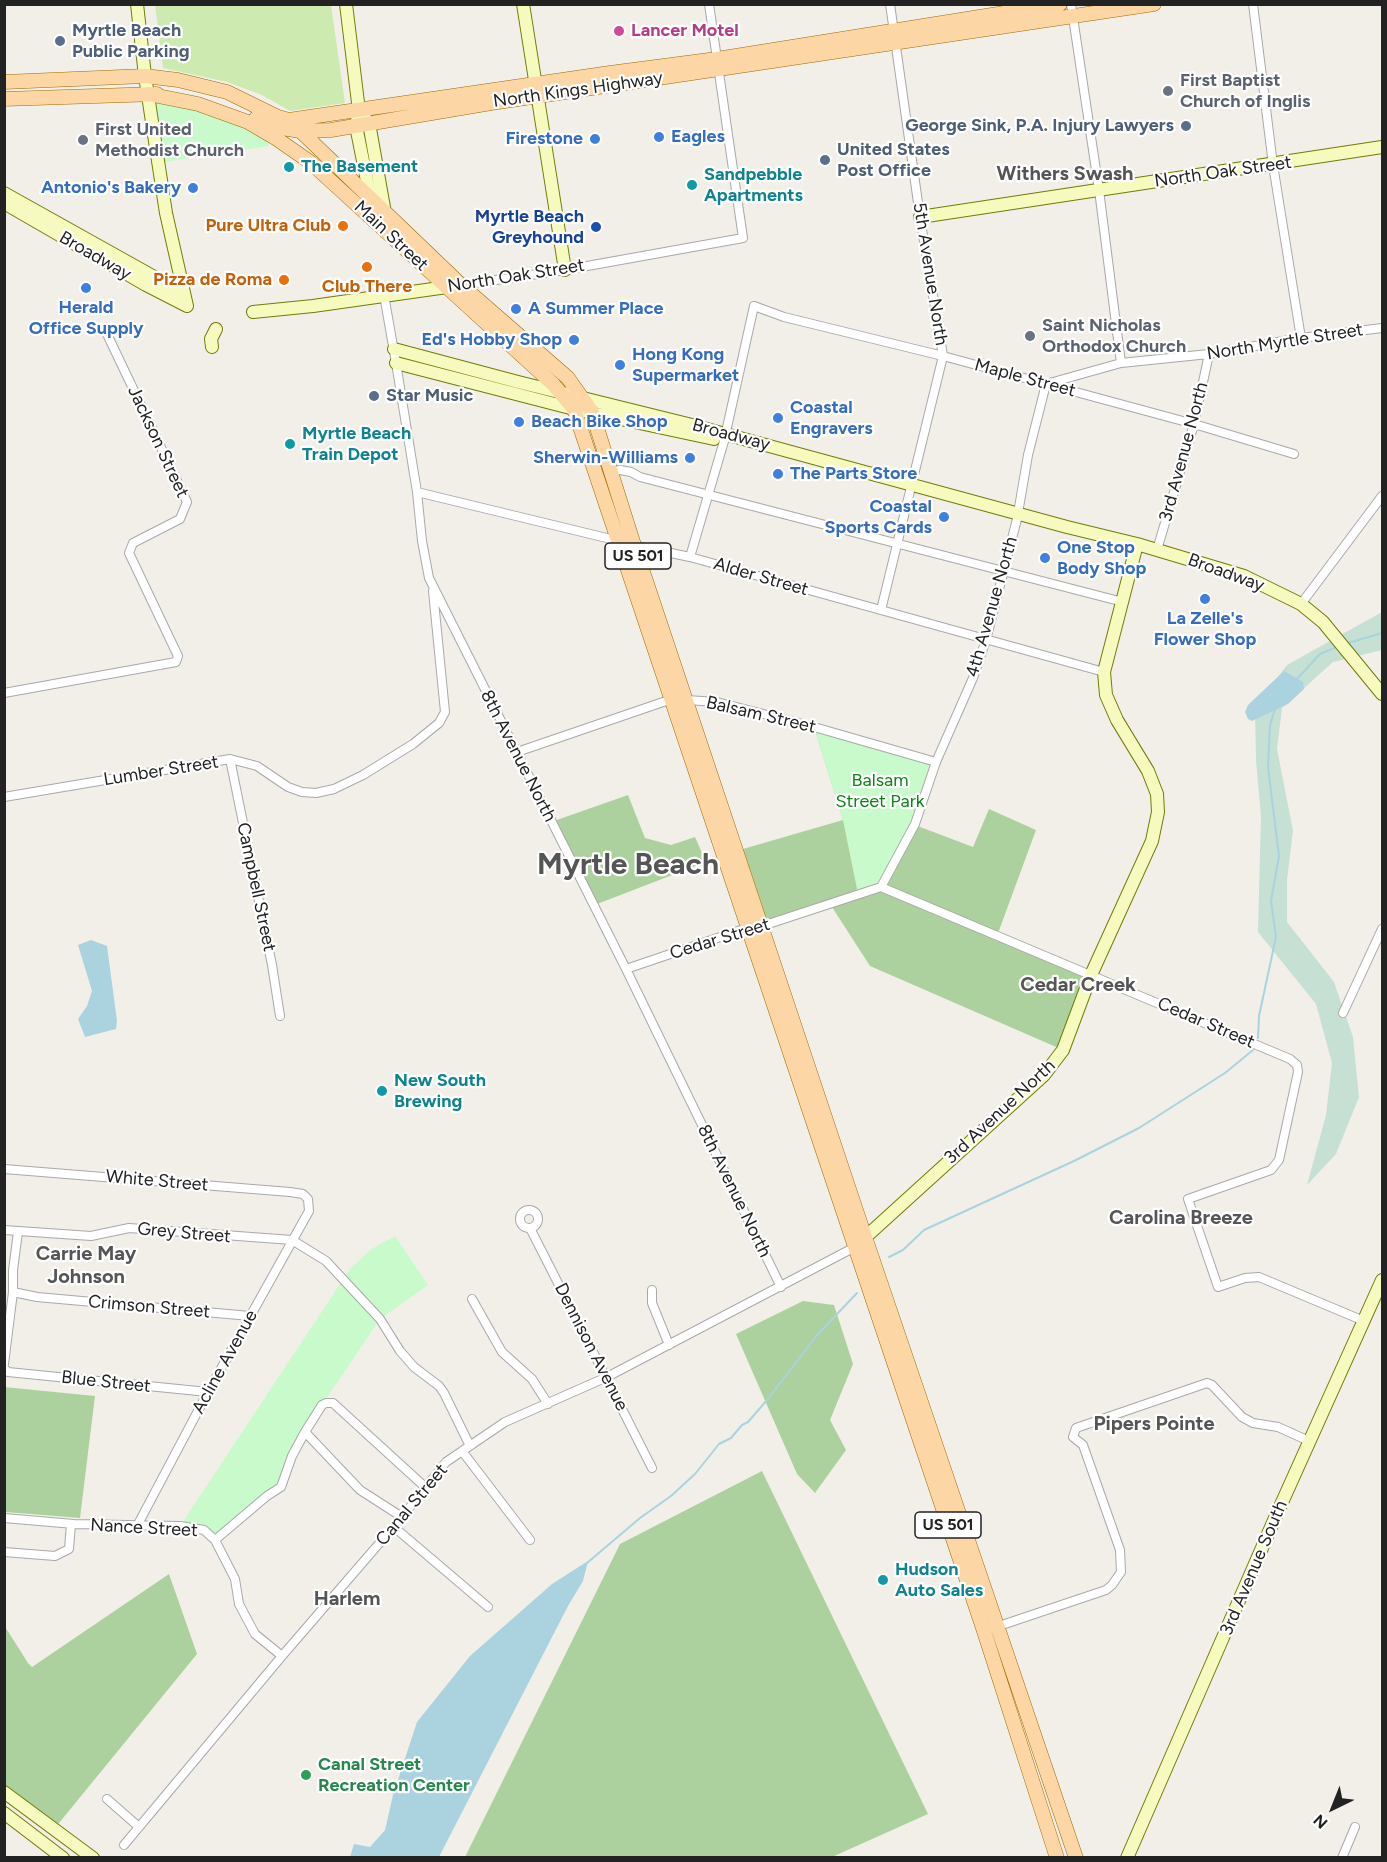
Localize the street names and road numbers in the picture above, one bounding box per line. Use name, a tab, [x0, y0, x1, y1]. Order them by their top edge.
street label: North Kings Highway	[492, 67, 664, 113]
street label: North Oak Street	[1153, 152, 1293, 192]
street label: Main Street	[349, 196, 433, 276]
street label: 5th Avenue North	[908, 201, 952, 347]
street label: Broadway	[55, 227, 135, 285]
street label: North Oak Street	[446, 255, 586, 297]
street label: North Myrtle Street	[1205, 319, 1365, 365]
street label: Maple Street	[972, 354, 1078, 402]
street label: 3rd Avenue North	[1155, 380, 1213, 524]
street label: Jackson Street	[123, 383, 193, 501]
street label: Broadway	[690, 414, 772, 456]
street label: 4th Avenue North	[962, 534, 1022, 680]
road number: US 501	[605, 543, 671, 569]
street label: Broadway	[1185, 549, 1267, 597]
street label: Alder Street	[711, 553, 811, 601]
street label: 8th Avenue North	[475, 687, 561, 825]
street label: Balsam Street	[704, 692, 818, 738]
street label: Lumber Street	[102, 751, 220, 791]
street label: Campbell Street	[232, 821, 280, 953]
street label: Cedar Street	[667, 914, 773, 964]
street label: Cedar Street	[1154, 993, 1258, 1053]
street label: 3rd Avenue North	[940, 1055, 1060, 1169]
street label: 8th Avenue North	[693, 1121, 775, 1261]
street label: White Street	[105, 1166, 209, 1196]
street label: Grey Street	[136, 1218, 232, 1248]
street label: Dennison Avenue	[549, 1279, 633, 1415]
street label: Crimson Street	[87, 1291, 211, 1323]
street label: Acline Avenue	[188, 1306, 262, 1418]
street label: Blue Street	[60, 1367, 152, 1397]
street label: Canal Street	[372, 1460, 452, 1550]
street label: 3rd Avenue South	[1216, 1497, 1292, 1639]
road number: US 501	[915, 1512, 981, 1538]
street label: Nance Street	[90, 1514, 198, 1542]

